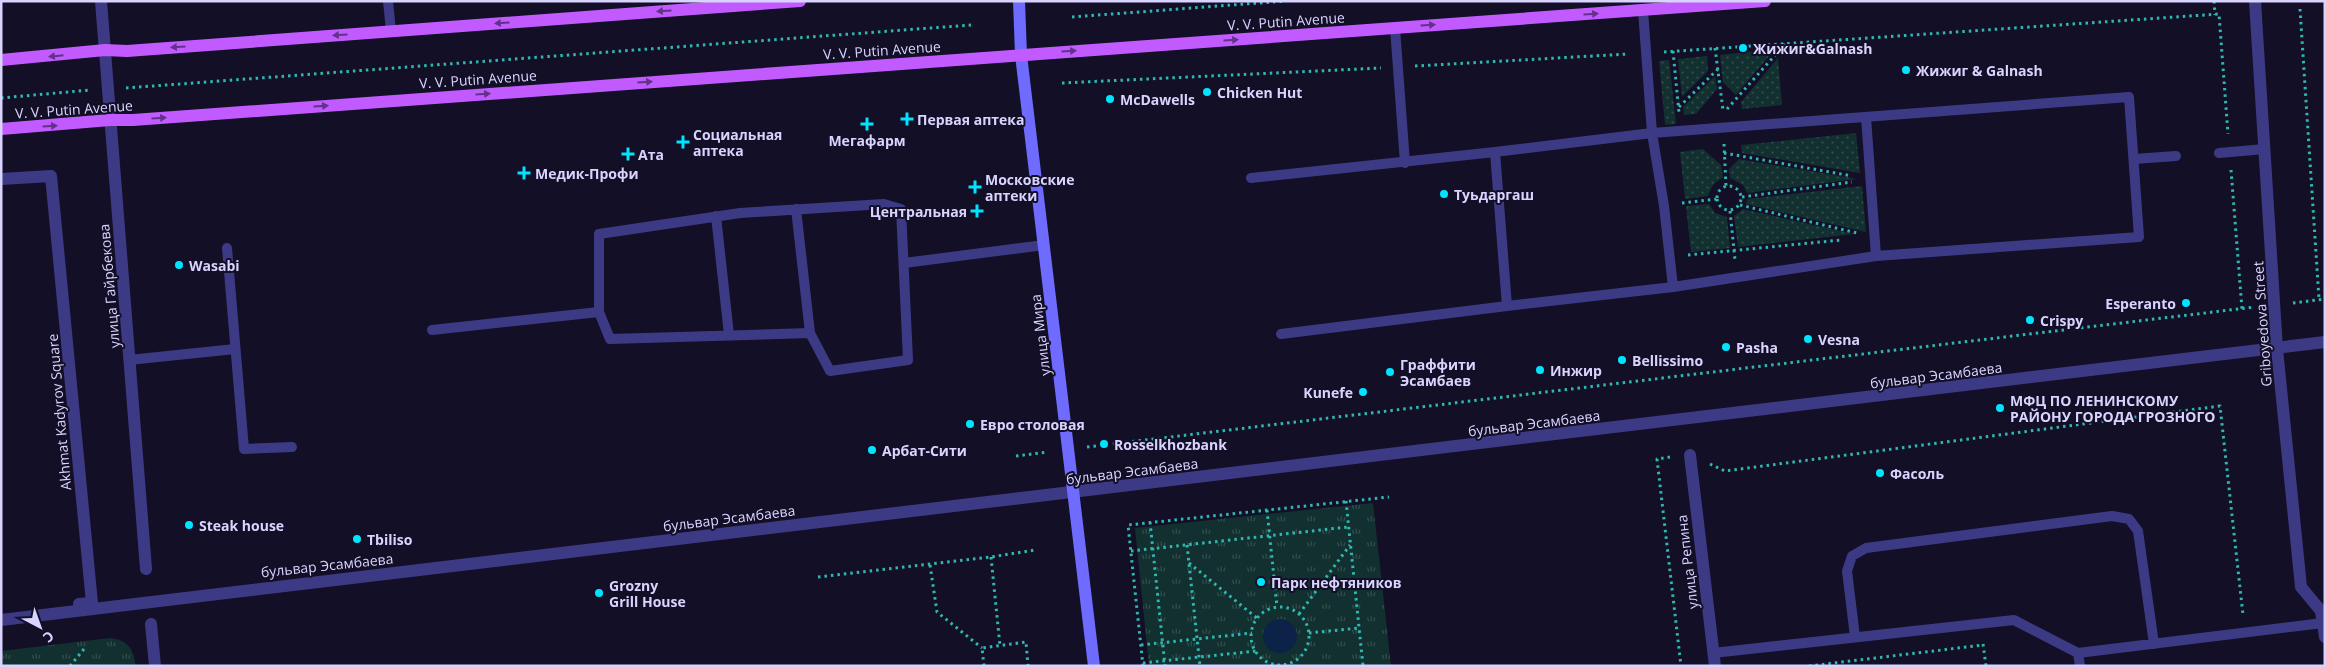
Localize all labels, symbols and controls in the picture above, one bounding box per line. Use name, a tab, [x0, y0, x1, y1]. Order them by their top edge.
street label: V. V. Putin Avenue	[1227, 7, 1346, 35]
one-way arrow	[655, 8, 671, 16]
one-way arrow	[1583, 9, 1599, 17]
one-way arrow	[493, 19, 509, 27]
one-way arrow	[1421, 21, 1437, 29]
one-way arrow	[331, 31, 347, 39]
one-way arrow	[1224, 35, 1240, 43]
street label: V. V. Putin Avenue	[823, 36, 942, 64]
place label: Жижиг&Galnash	[1753, 39, 1872, 58]
marker: Жижиг&Galnash	[1737, 42, 1749, 54]
one-way arrow	[169, 43, 185, 51]
one-way arrow	[1062, 47, 1078, 55]
one-way arrow	[48, 52, 64, 60]
place label: Жижиг & Galnash	[1916, 61, 2043, 80]
marker: Жижиг & Galnash	[1900, 64, 1912, 76]
street label: V. V. Putin Avenue	[419, 65, 538, 93]
one-way arrow	[637, 78, 653, 86]
place label: Chicken Hut	[1217, 83, 1302, 102]
marker: Chicken Hut	[1201, 86, 1213, 98]
one-way arrow	[475, 90, 491, 98]
place label: McDawells	[1120, 90, 1195, 109]
marker: McDawells	[1104, 93, 1116, 105]
street label: V. V. Putin Avenue	[15, 95, 134, 123]
one-way arrow	[313, 102, 329, 110]
place label: Первая аптека	[917, 110, 1024, 129]
one-way arrow	[151, 113, 167, 121]
marker: Первая аптека	[901, 113, 913, 125]
marker: Мегафарм	[861, 118, 873, 130]
one-way arrow	[42, 121, 58, 129]
place label: Социальная аптека	[693, 125, 782, 160]
place label: Мегафарм	[828, 131, 906, 150]
marker: Социальная аптека	[677, 136, 689, 148]
place label: Ата	[638, 145, 664, 164]
marker: Ата	[622, 148, 634, 160]
place label: Медик-Профи	[535, 164, 638, 183]
marker: Медик-Профи	[517, 166, 531, 180]
place label: Московские аптеки	[985, 170, 1074, 205]
marker: Московские аптеки	[969, 181, 981, 193]
place label: Туьдаргаш	[1454, 185, 1534, 204]
marker: Туьдаргаш	[1438, 188, 1450, 200]
place label: Центральная	[870, 202, 967, 221]
marker: Центральная	[971, 205, 983, 217]
street label: улица Гайрбекова	[94, 223, 124, 349]
place label: Wasabi	[189, 256, 240, 275]
marker: Wasabi	[173, 259, 185, 271]
street label: Griboyedova Street	[2248, 261, 2276, 387]
street label: улица Мира	[1026, 293, 1054, 377]
place label: Esperanto	[2105, 294, 2176, 313]
marker: Esperanto	[2180, 297, 2192, 309]
place label: Crispy	[2040, 311, 2083, 330]
marker: Crispy	[2024, 314, 2036, 326]
place label: Vesna	[1818, 330, 1860, 349]
street label: Akhmat Kadyrov Square	[43, 333, 75, 491]
marker: Vesna	[1802, 333, 1814, 345]
place label: Pasha	[1736, 338, 1778, 357]
marker: Pasha	[1720, 341, 1732, 353]
place label: Bellissimo	[1632, 351, 1703, 370]
marker: Bellissimo	[1616, 354, 1628, 366]
place label: Граффити Эсамбаев	[1400, 355, 1476, 390]
street label: бульвар Эсамбаева	[1869, 357, 2003, 393]
place label: Инжир	[1550, 361, 1602, 380]
marker: Инжир	[1534, 364, 1546, 376]
marker: Граффити Эсамбаев	[1384, 366, 1396, 378]
place label: Kunefe	[1303, 383, 1353, 402]
marker: Kunefe	[1357, 386, 1369, 398]
place label: МФЦ ПО ЛЕНИНСКОМУ РАЙОНУ ГОРОДА ГРОЗНОГО	[2010, 391, 2215, 426]
marker: МФЦ ПО ЛЕНИНСКОМУ РАЙОНУ ГОРОДА ГРОЗНОГО	[1994, 402, 2006, 414]
street label: бульвар Эсамбаева	[1467, 405, 1601, 441]
place label: Евро столовая	[980, 415, 1085, 434]
marker: Евро столовая	[964, 418, 976, 430]
place label: Rosselkhozbank	[1114, 435, 1227, 454]
marker: Rosselkhozbank	[1098, 438, 1110, 450]
place label: Арбат-Сити	[882, 441, 967, 460]
marker: Арбат-Сити	[866, 444, 878, 456]
street label: бульвар Эсамбаева	[1065, 453, 1199, 489]
place label: Фасоль	[1890, 464, 1944, 483]
marker: Фасоль	[1874, 467, 1886, 479]
street label: бульвар Эсамбаева	[662, 500, 796, 536]
street label: улица Репина	[1672, 514, 1702, 610]
place label: Steak house	[199, 516, 284, 535]
marker: Steak house	[183, 519, 195, 531]
place label: Tbiliso	[367, 530, 413, 549]
marker: Tbiliso	[351, 533, 363, 545]
street label: бульвар Эсамбаева	[260, 549, 394, 581]
place label: Парк нефтяников	[1271, 573, 1402, 592]
place label: Grozny Grill House	[609, 576, 686, 611]
marker: Парк нефтяников	[1255, 576, 1267, 588]
marker: Grozny Grill House	[593, 587, 605, 599]
north arrow	[15, 602, 65, 652]
text: С	[39, 627, 58, 647]

